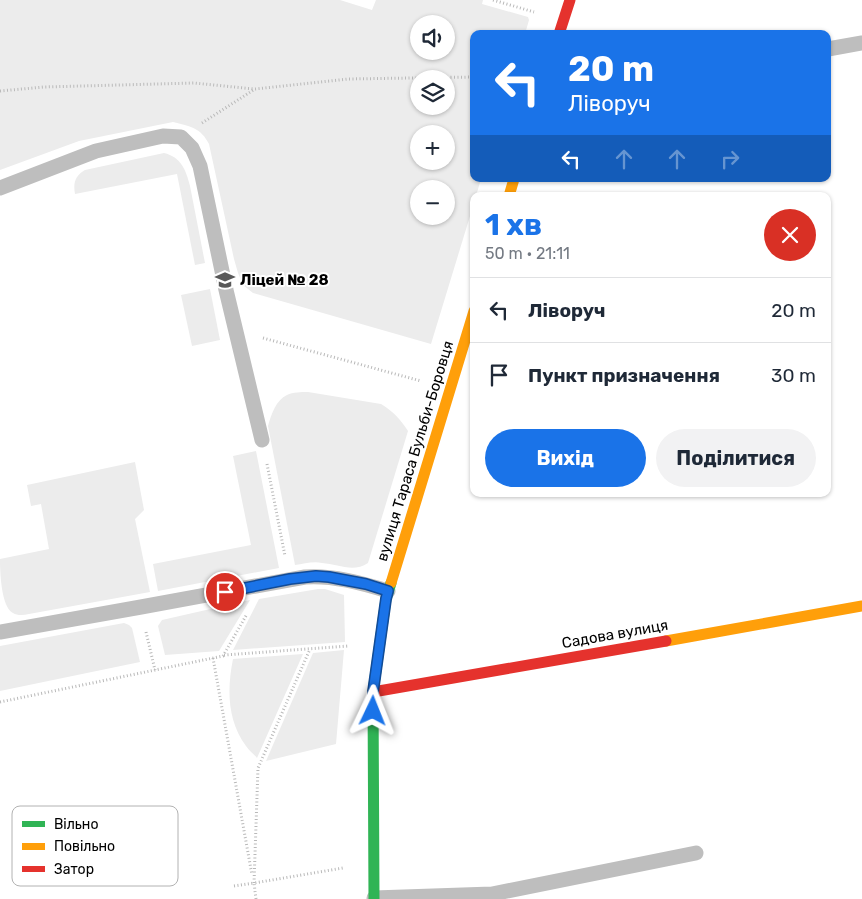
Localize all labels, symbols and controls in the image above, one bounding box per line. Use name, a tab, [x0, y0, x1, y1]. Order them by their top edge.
map controls	[410, 15, 455, 225]
button: sound	[410, 15, 455, 60]
text: 20 m	[568, 48, 654, 90]
icon: left	[485, 50, 550, 115]
button: layers	[410, 70, 455, 115]
text: Ліворуч	[568, 90, 651, 117]
button: +	[410, 125, 455, 170]
icon: left	[557, 145, 585, 173]
icon: ahead	[610, 145, 638, 173]
icon: ahead	[663, 145, 691, 173]
icon: right	[716, 145, 744, 173]
button: −	[410, 180, 455, 225]
text: 1 хв	[485, 207, 542, 243]
button: close	[764, 209, 816, 261]
text: 50 m · 21:11	[485, 244, 570, 263]
school or university icon: Ліцей № 28	[214, 269, 236, 291]
place label: Ліцей № 28	[240, 271, 329, 289]
icon: left	[485, 296, 513, 324]
text: Ліворуч	[528, 299, 605, 322]
text: 20 m	[771, 299, 816, 322]
street label: вулиця Тараса Бульби-Боровця	[373, 339, 457, 563]
icon: arrive	[485, 361, 513, 389]
text: Пункт призначення	[528, 364, 720, 387]
text: 30 m	[771, 364, 816, 387]
button: Вихід	[485, 429, 646, 487]
button: Поділитися	[656, 429, 816, 487]
pin	[204, 571, 246, 613]
icon: arrive	[211, 578, 239, 606]
street label: Садова вулиця	[560, 616, 670, 652]
position arrow	[346, 684, 398, 736]
legend	[12, 806, 178, 886]
text: Вільно	[54, 816, 98, 833]
text: Повільно	[54, 838, 115, 855]
text: Затор	[54, 861, 94, 878]

